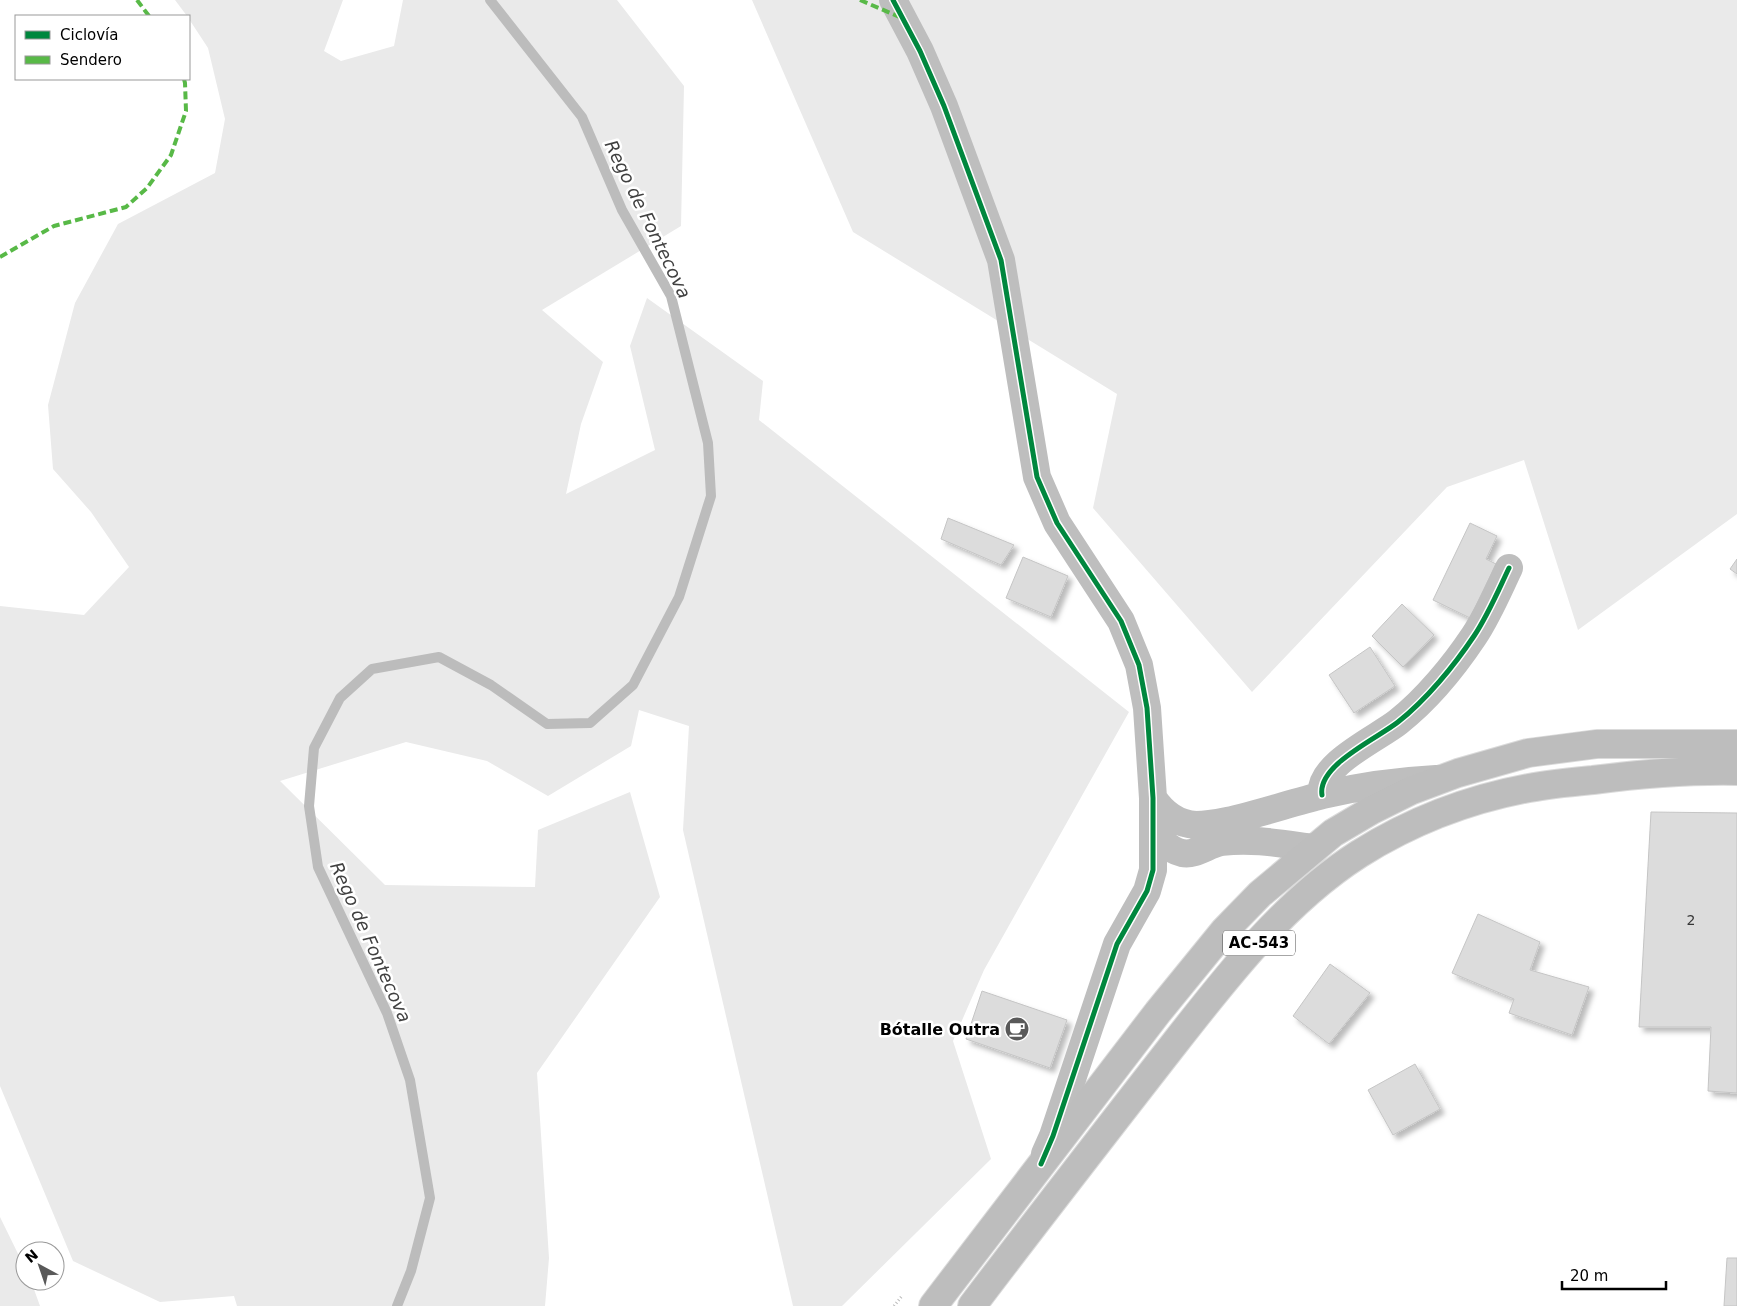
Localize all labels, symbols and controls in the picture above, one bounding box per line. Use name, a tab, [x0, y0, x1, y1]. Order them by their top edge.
legend	[15, 15, 190, 80]
text: Ciclovía	[60, 26, 118, 44]
text: Sendero	[60, 51, 122, 69]
water label: Rego de Fontecova	[601, 136, 695, 302]
water label: Rego de Fontecova	[326, 858, 416, 1026]
house number: 2	[1687, 912, 1695, 928]
road number: AC-543	[1223, 930, 1295, 956]
cafe icon: Bótalle Outra	[1004, 1016, 1030, 1042]
place label: Bótalle Outra	[880, 1020, 1000, 1039]
north arrow	[15, 1241, 65, 1291]
text: N	[22, 1246, 41, 1266]
scale bar	[1562, 1258, 1666, 1290]
text: 20 m	[1570, 1267, 1608, 1285]

